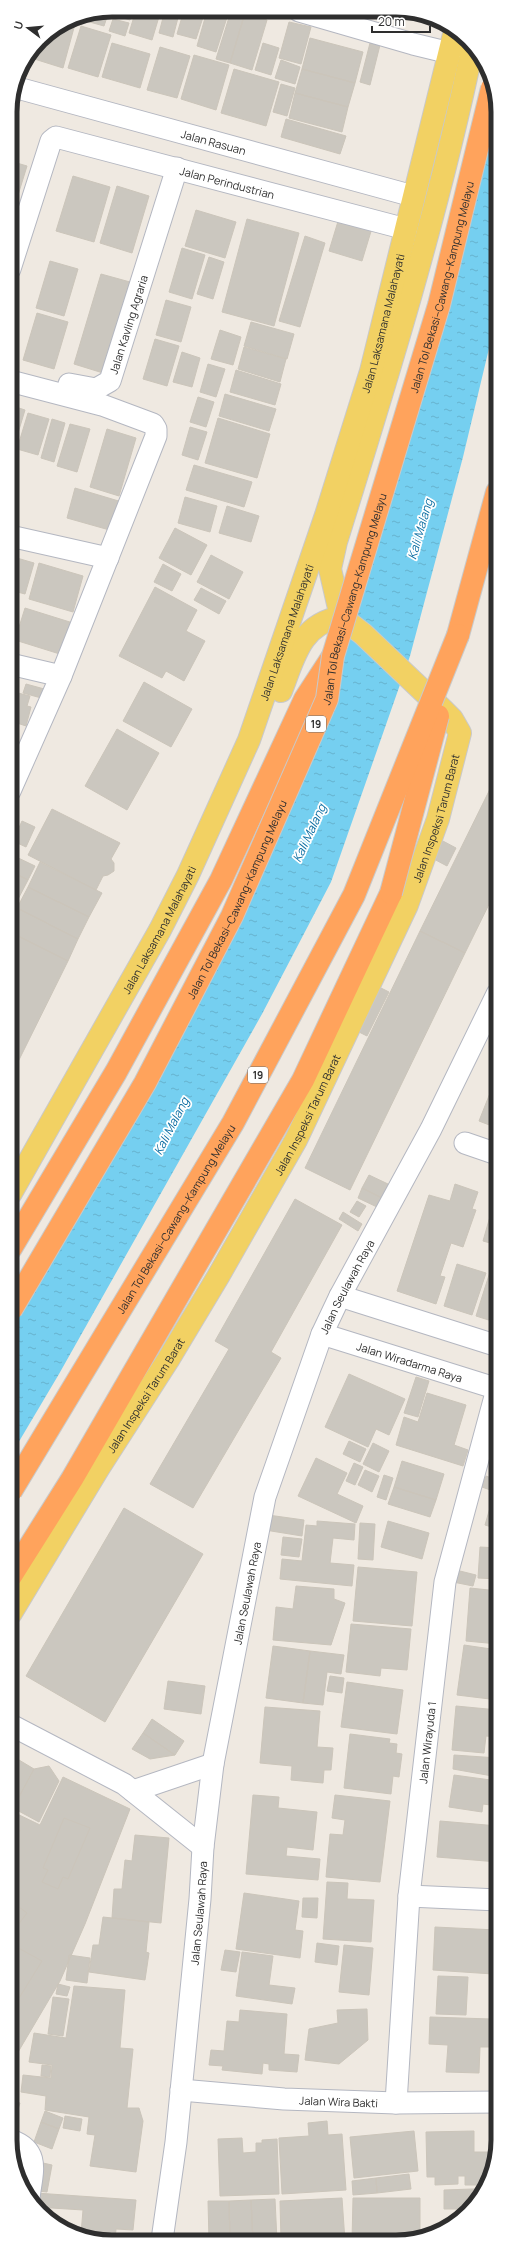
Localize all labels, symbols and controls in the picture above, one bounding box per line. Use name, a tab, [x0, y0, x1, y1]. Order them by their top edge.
north arrow	[8, 8, 48, 48]
scale bar	[372, 8, 430, 34]
text: 20 m	[378, 13, 405, 30]
text: U	[10, 19, 26, 31]
street label: Jalan Rasuan	[180, 126, 248, 158]
street label: Jalan Perindustrian	[178, 162, 276, 202]
street label: Jalan Tol Bekasi–Cawang–Kampung Melayu	[405, 179, 477, 394]
street label: Jalan Laksamana Malahayati	[357, 252, 407, 395]
street label: Jalan Kavling Agraria	[105, 273, 150, 376]
street label: Jalan Tol Bekasi–Cawang–Kampung Melayu	[318, 491, 389, 707]
water label: Kali Malang	[403, 496, 437, 561]
street label: Jalan Laksamana Malahayati	[256, 562, 316, 702]
road number: 19	[306, 716, 326, 732]
street label: Jalan Inspeksi Tarum Barat	[408, 752, 462, 884]
street label: Jalan Tol Bekasi–Cawang–Kampung Melayu	[183, 797, 290, 1001]
water label: Kali Malang	[288, 800, 330, 865]
street label: Jalan Laksamana Malahayati	[118, 863, 199, 996]
street label: Jalan Inspeksi Tarum Barat	[270, 1051, 343, 1178]
road number: 19	[248, 1067, 268, 1083]
water label: Kali Malang	[149, 1094, 193, 1158]
street label: Jalan Tol Bekasi–Cawang–Kampung Melayu	[112, 1121, 238, 1316]
street label: Jalan Seulawah Raya	[316, 1237, 377, 1336]
street label: Jalan Inspeksi Tarum Barat	[103, 1335, 187, 1455]
street label: Jalan Wiradarma Raya	[355, 1338, 465, 1385]
street label: Jalan Seulawah Raya	[229, 1540, 264, 1646]
street label: Jalan Wirayuda 1	[414, 1701, 439, 1784]
street label: Jalan Seulawah Raya	[186, 1861, 210, 1966]
street label: Jalan Wira Bakti	[299, 2092, 378, 2110]

